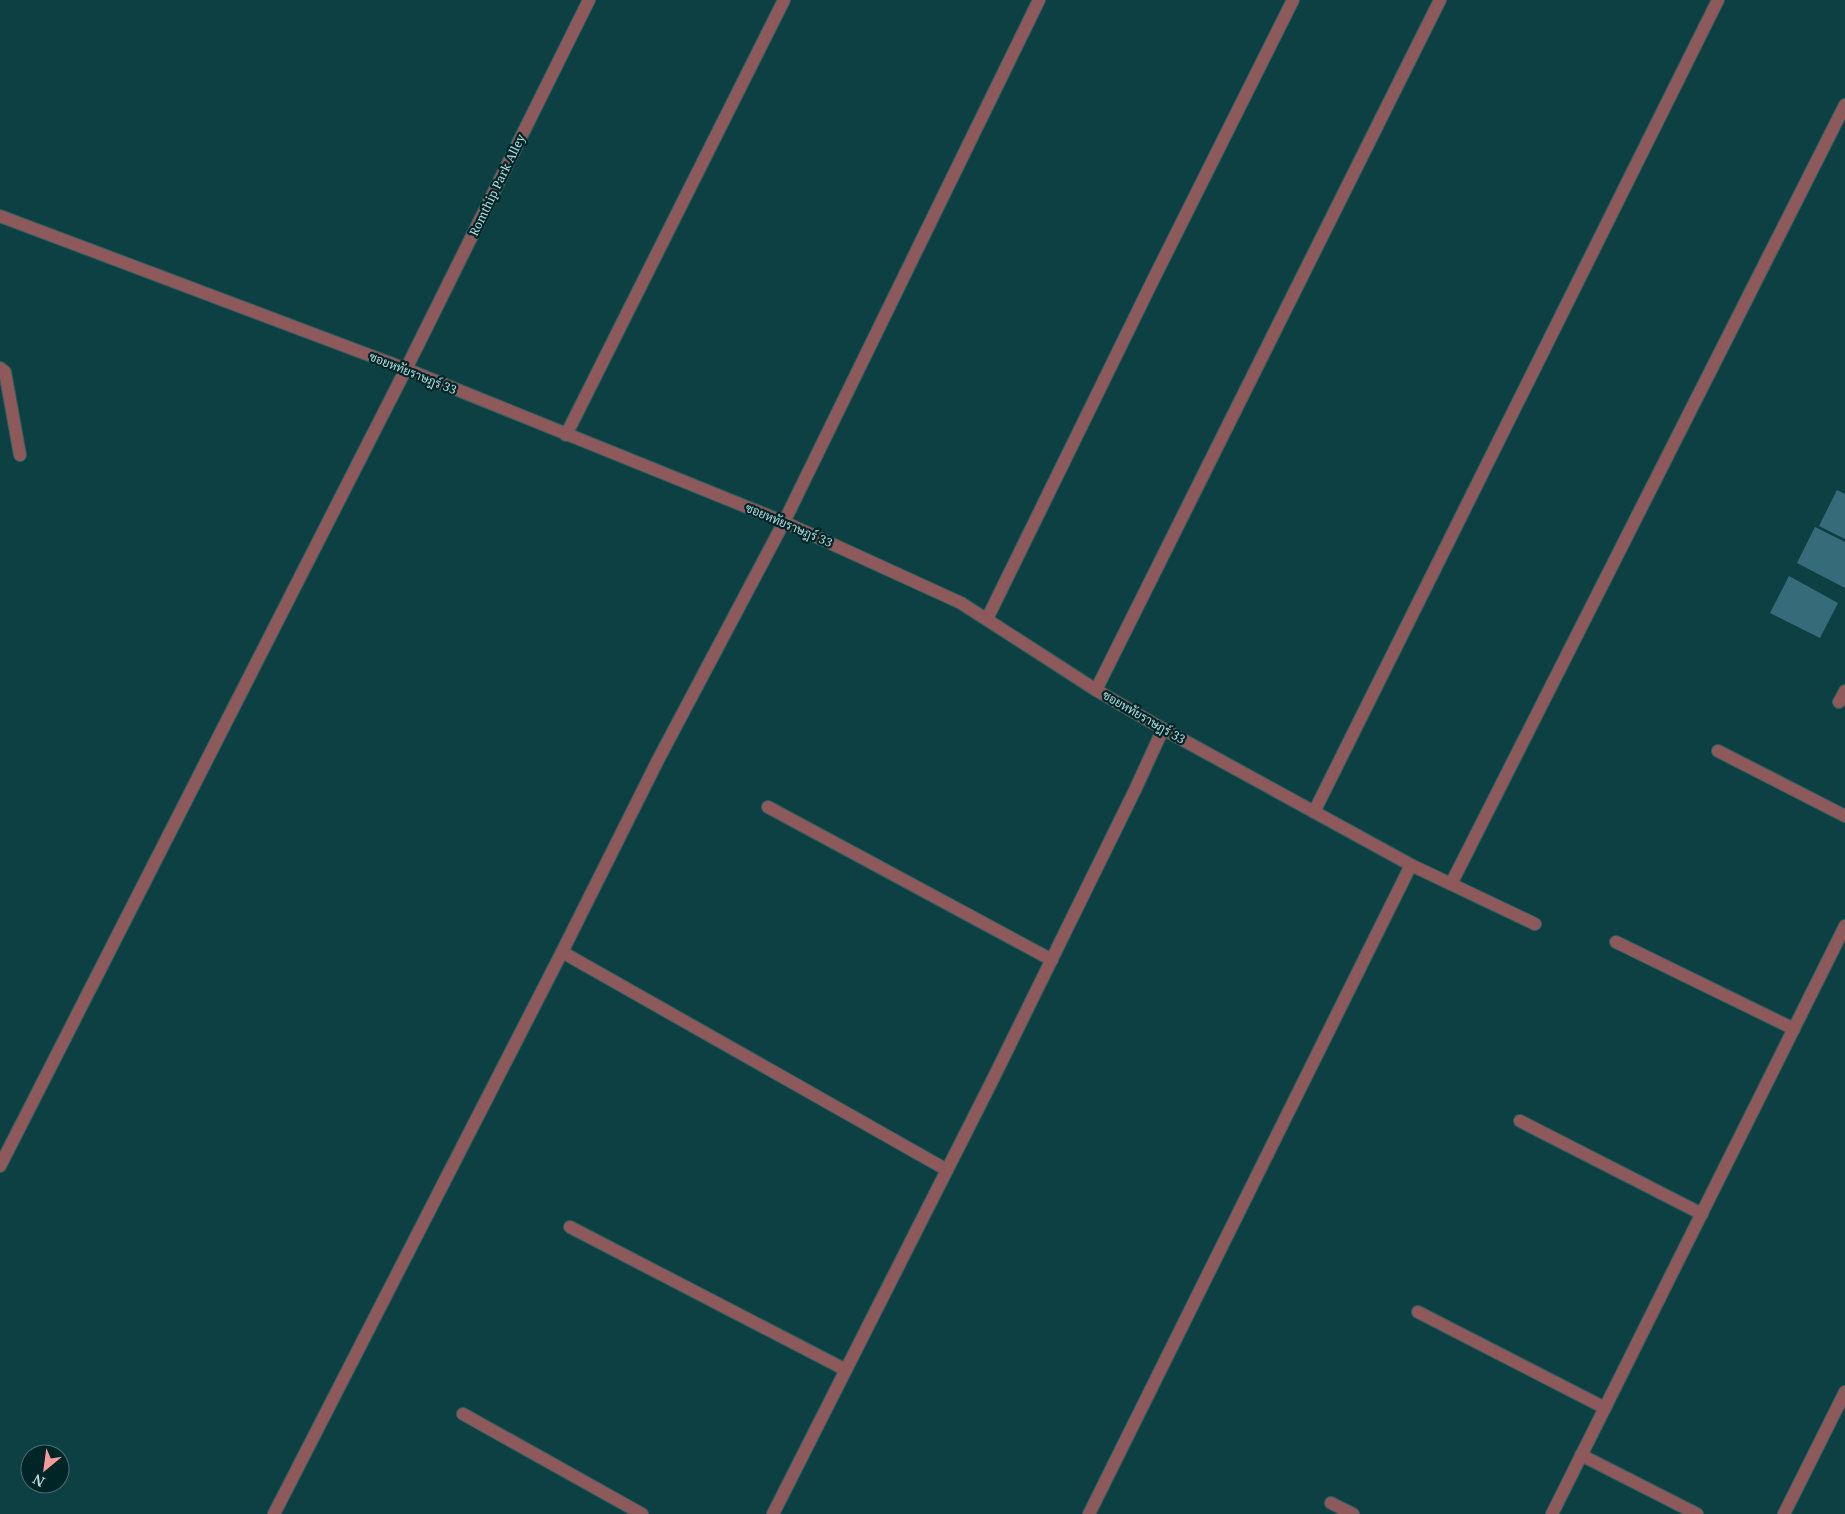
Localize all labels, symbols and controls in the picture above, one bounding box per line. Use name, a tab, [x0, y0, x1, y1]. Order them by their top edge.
street label: Romthip Park Alley	[465, 131, 529, 239]
street label: ซอยหทัยราษฎร์ 33	[367, 348, 460, 398]
street label: ซอยหทัยราษฎร์ 33	[743, 499, 835, 551]
street label: ซอยหทัยราษฎร์ 33	[1099, 686, 1189, 748]
north arrow	[20, 1444, 70, 1494]
text: N	[29, 1470, 48, 1492]

